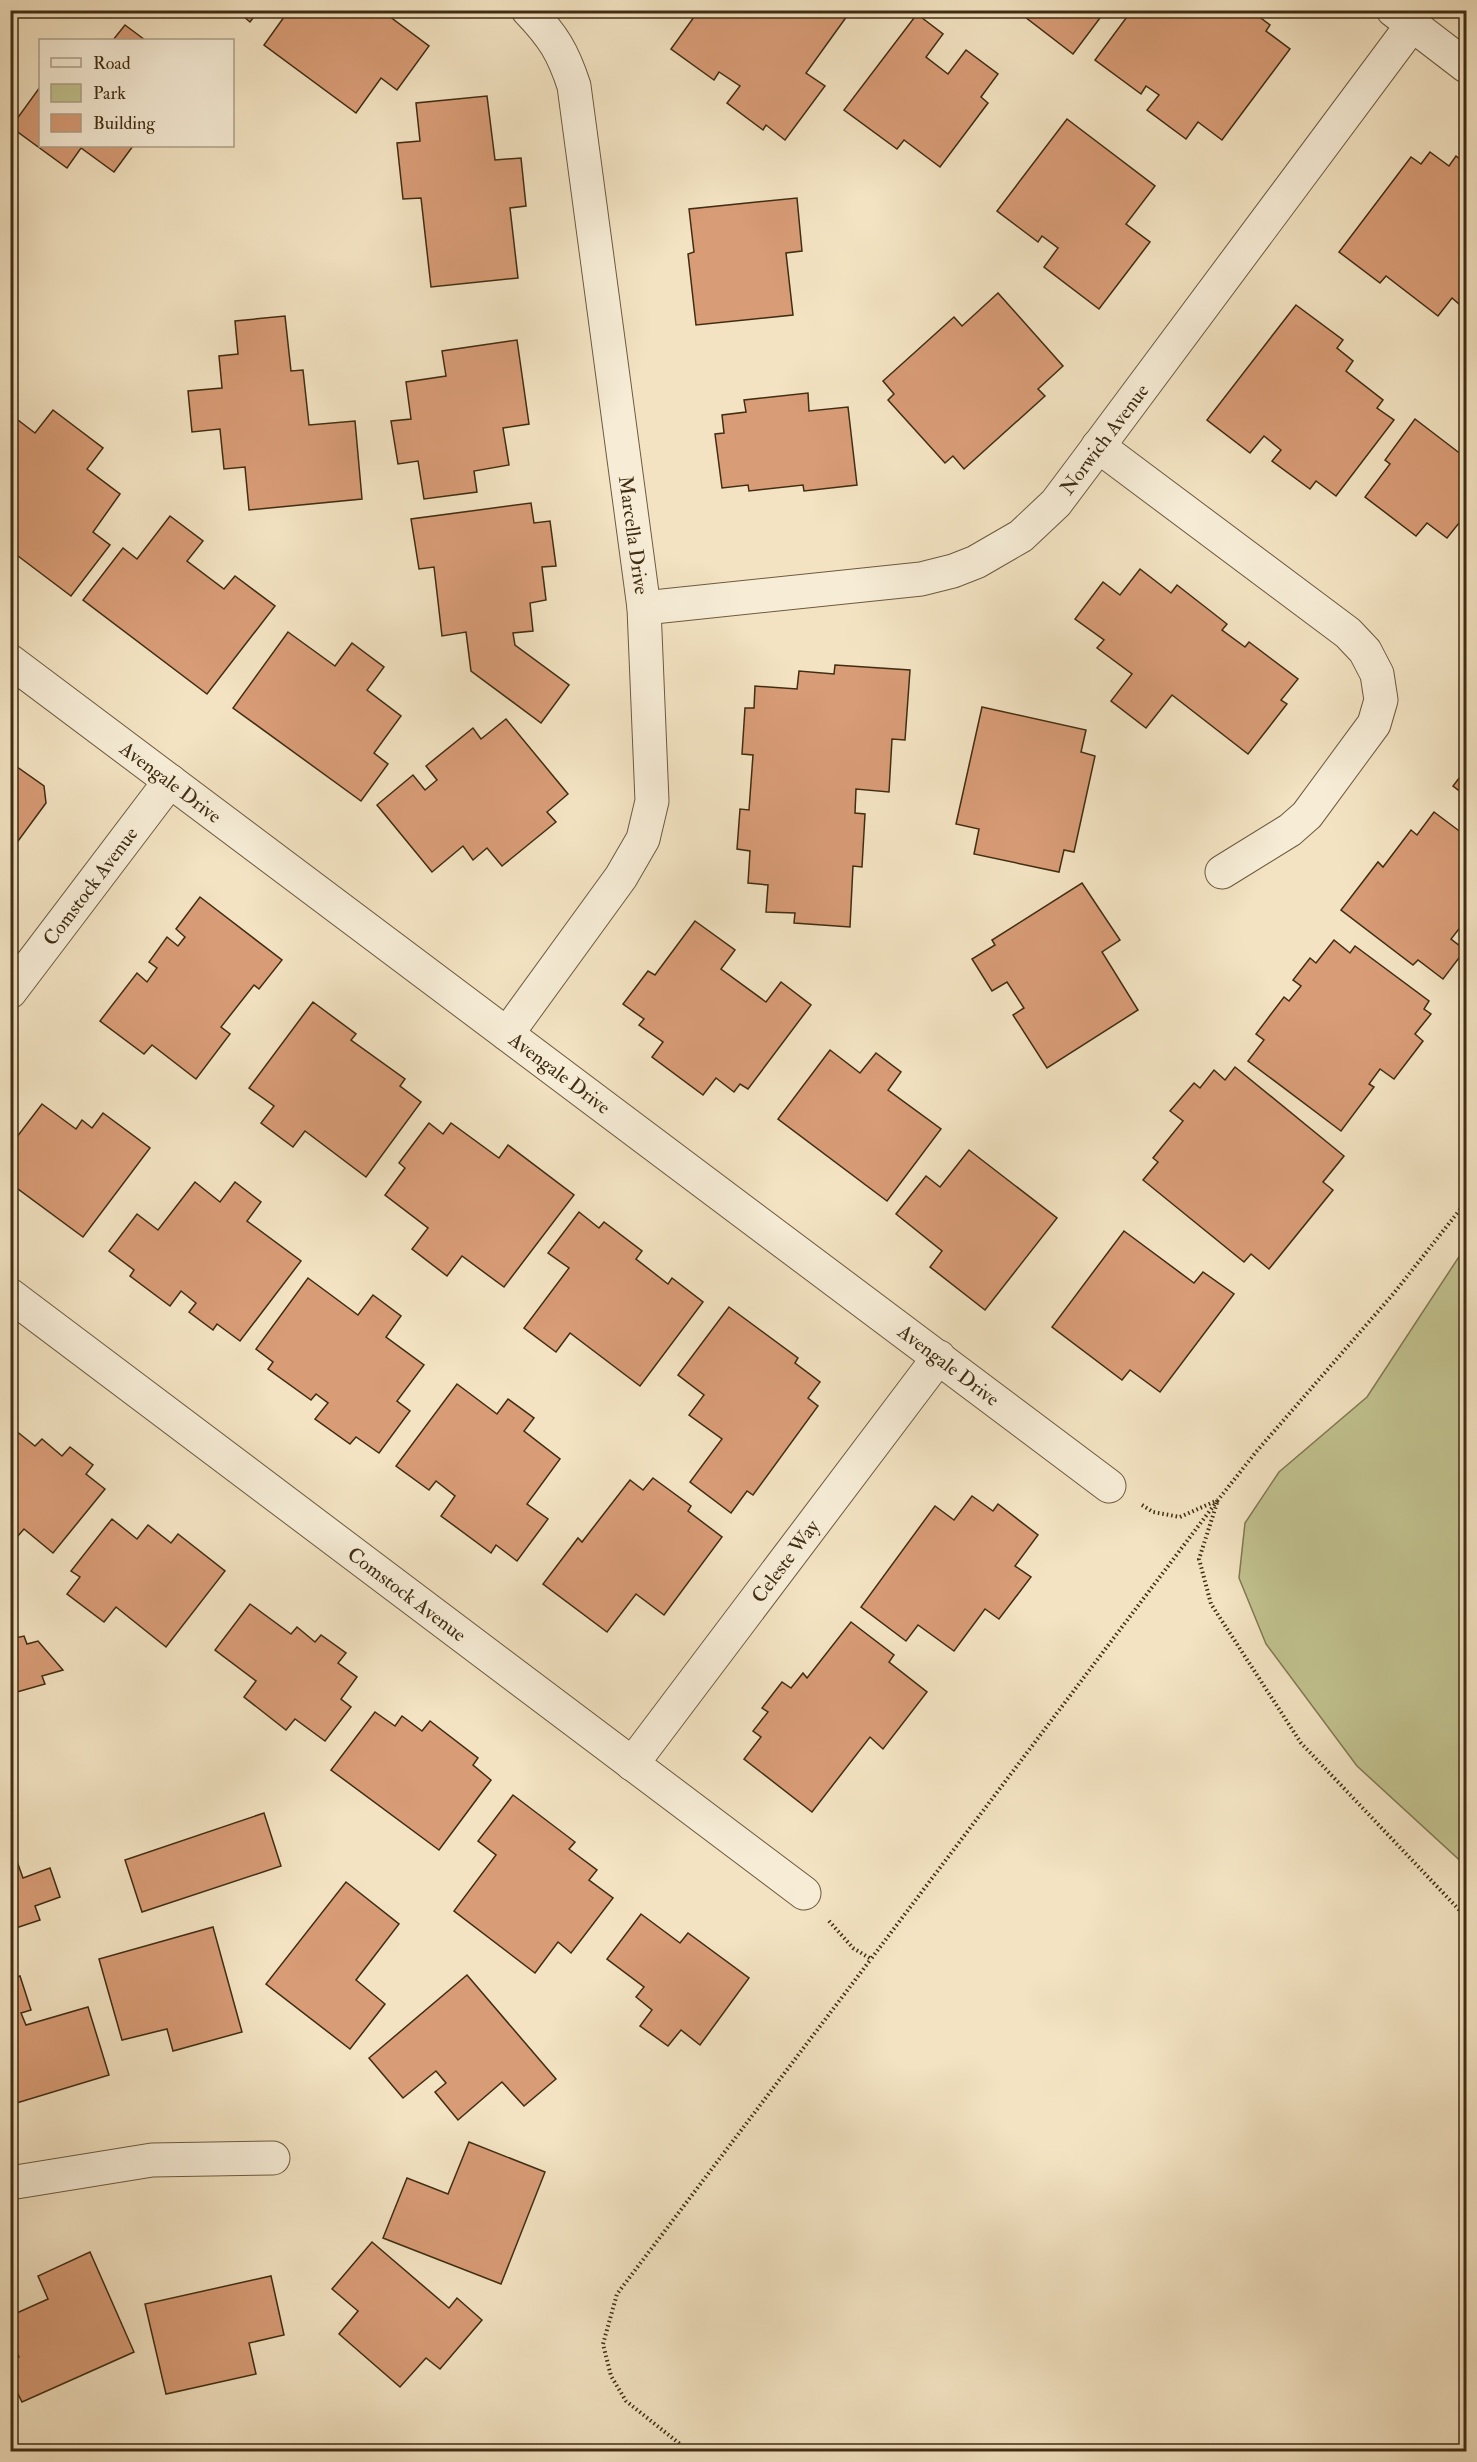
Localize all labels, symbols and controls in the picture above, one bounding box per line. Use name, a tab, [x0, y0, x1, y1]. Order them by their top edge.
legend	[39, 39, 234, 147]
text: Road	[93, 52, 131, 75]
text: Park	[93, 82, 126, 105]
text: Building	[93, 112, 156, 135]
street label: Norwich Avenue	[1054, 379, 1154, 500]
street label: Marcella Drive	[613, 474, 654, 596]
street label: Avengale Drive	[114, 735, 226, 829]
street label: Comstock Avenue	[38, 822, 143, 951]
street label: Avengale Drive	[503, 1026, 615, 1120]
street label: Avengale Drive	[892, 1318, 1004, 1412]
street label: Celeste Way	[746, 1514, 826, 1608]
street label: Comstock Avenue	[342, 1542, 471, 1647]

